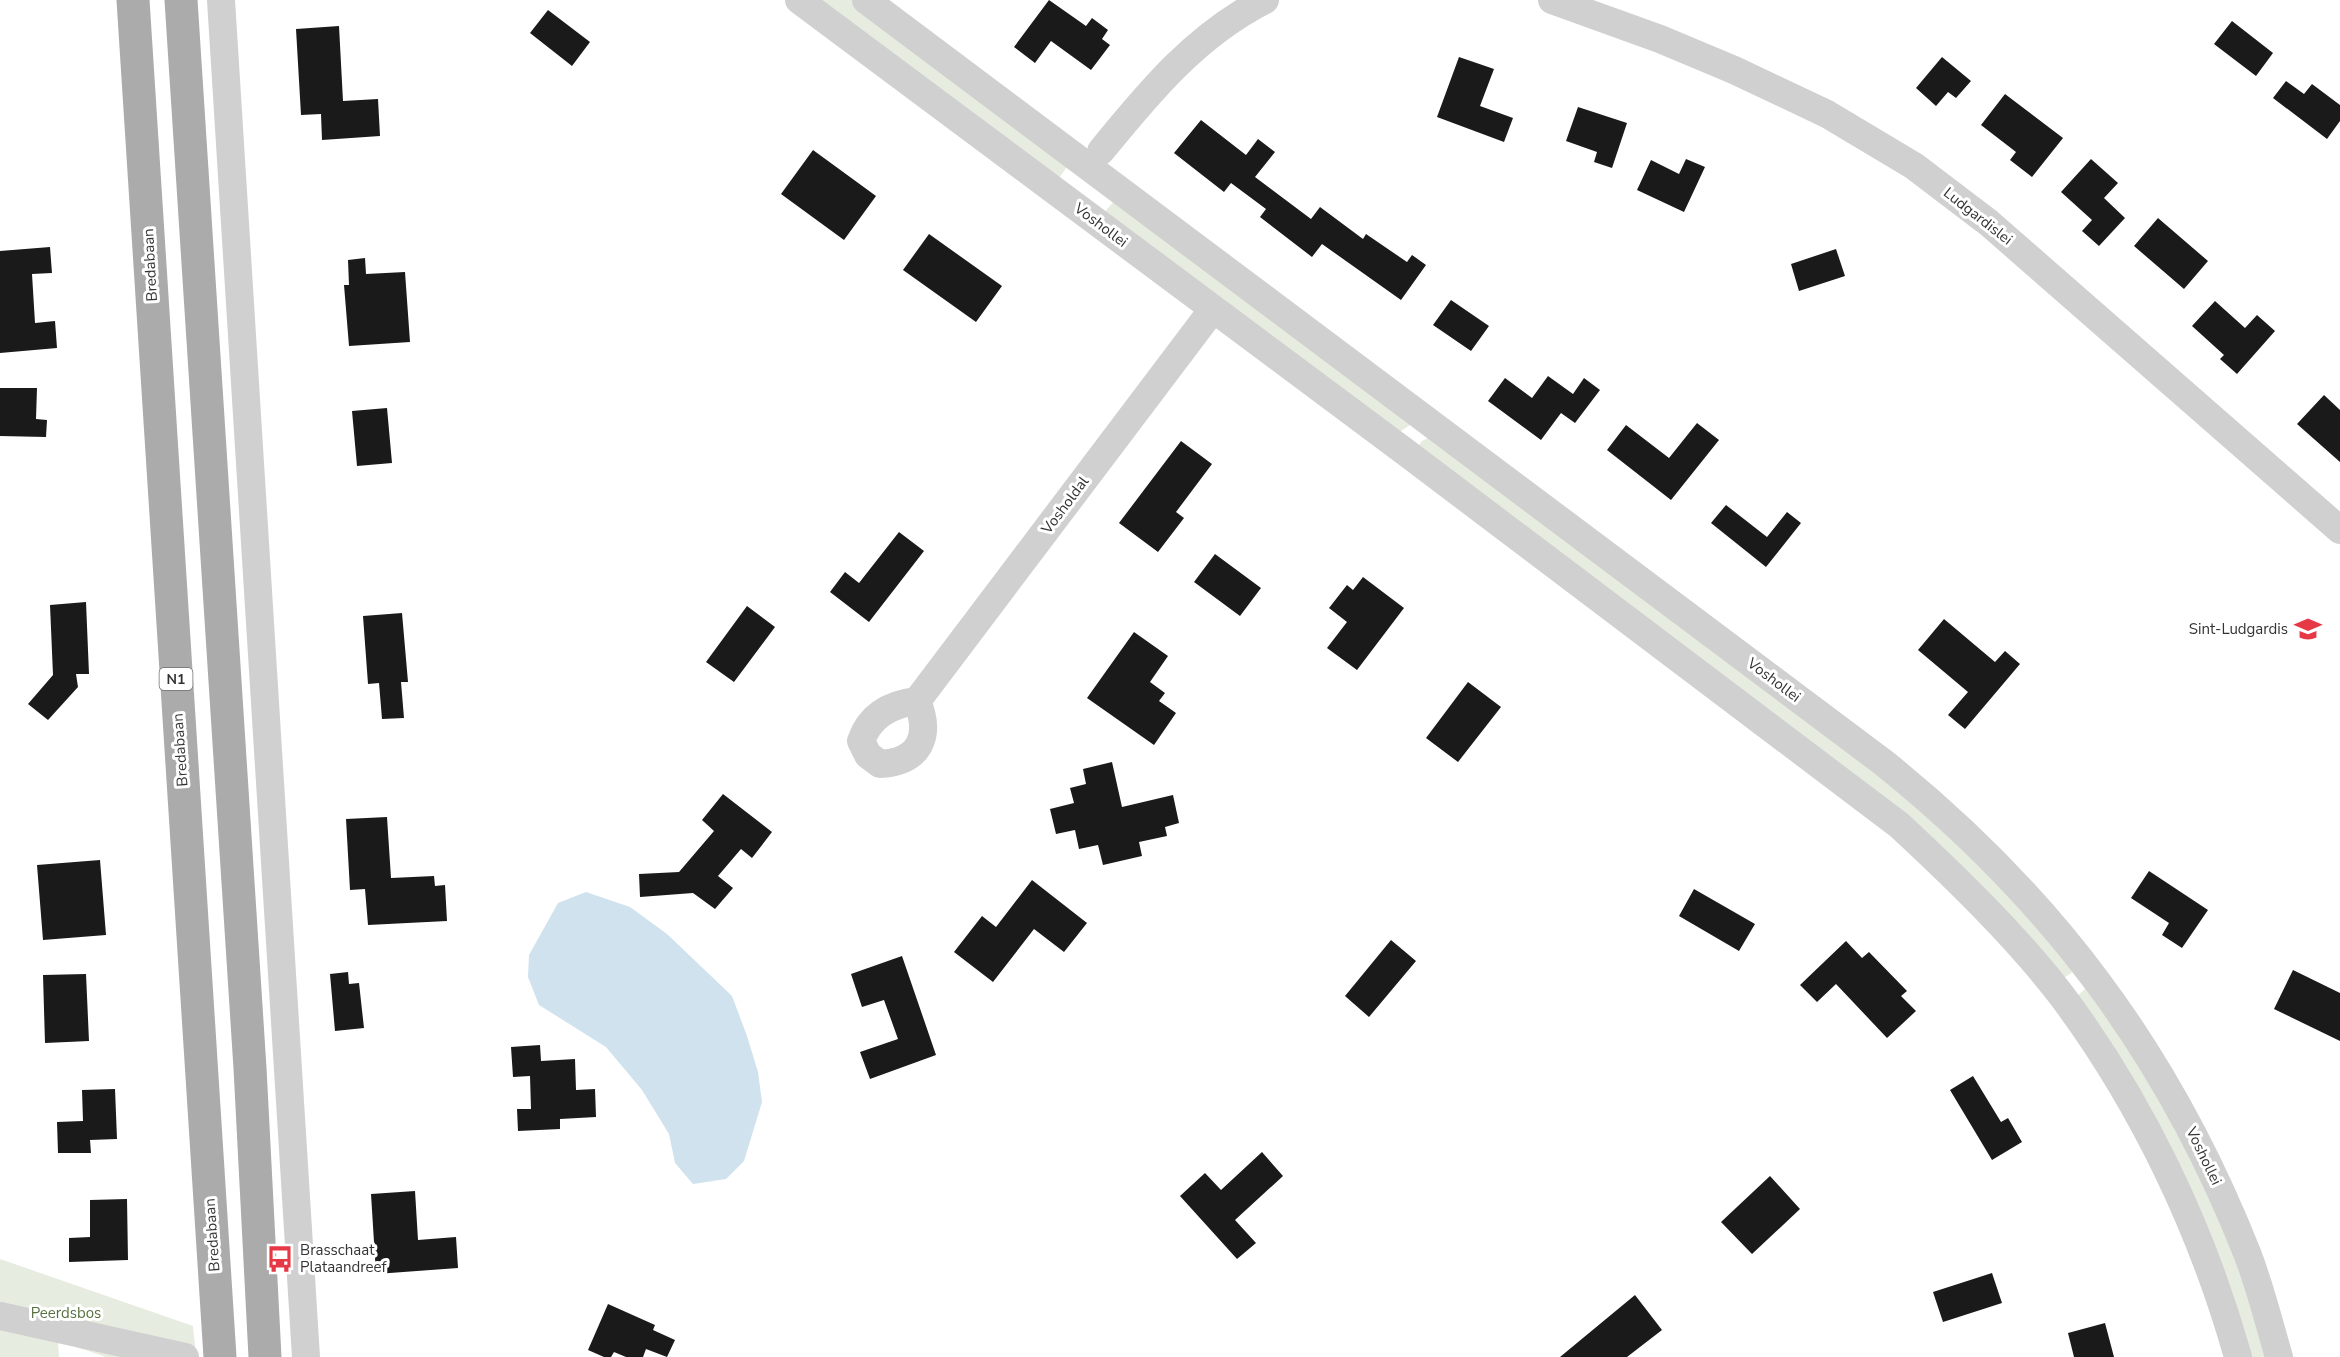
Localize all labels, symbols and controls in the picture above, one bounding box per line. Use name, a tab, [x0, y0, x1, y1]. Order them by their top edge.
street label: Ludgardislei	[1939, 183, 2017, 249]
street label: Voshollei	[1069, 198, 1132, 252]
street label: Bredabaan	[138, 228, 162, 302]
street label: Vosholdal	[1036, 472, 1094, 539]
school or university icon: Sint-Ludgardis	[2293, 614, 2323, 644]
place label: Sint-Ludgardis	[2189, 619, 2288, 639]
street label: Voshollei	[1742, 653, 1805, 707]
road number: N1	[160, 668, 192, 690]
street label: Bredabaan	[167, 713, 193, 787]
street label: Voshollei	[2181, 1123, 2227, 1188]
street label: Bredabaan	[199, 1198, 225, 1272]
place label: Brasschaat Plataandreef	[300, 1240, 388, 1277]
bus stop icon: Brasschaat Plataandreef	[265, 1244, 295, 1274]
park label: Peerdsbos	[31, 1303, 101, 1323]

